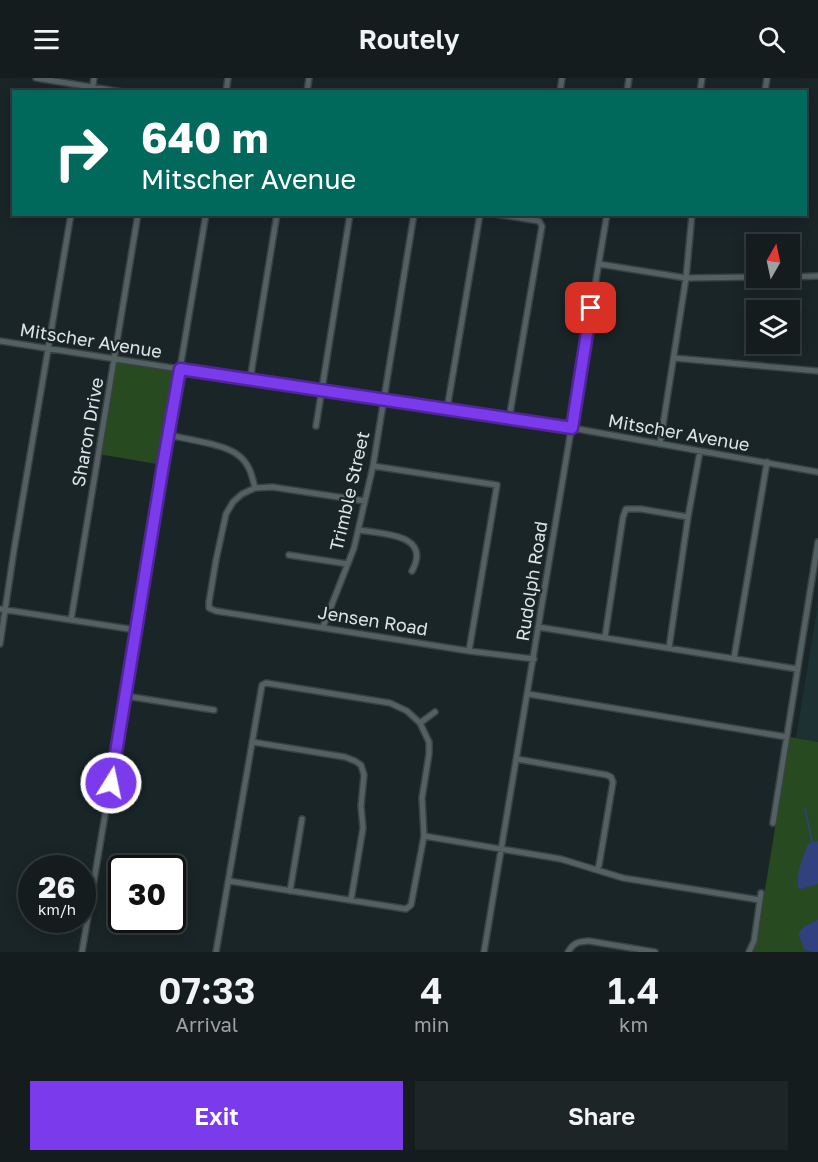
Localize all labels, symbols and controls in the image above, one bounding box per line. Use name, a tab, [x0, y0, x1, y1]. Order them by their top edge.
icon: menu	[30, 23, 63, 56]
text: Routely	[359, 23, 459, 55]
icon: search	[755, 23, 788, 56]
text: 640 m	[141, 112, 268, 162]
icon: right	[42, 114, 120, 192]
text: Mitscher Avenue	[141, 163, 356, 195]
north arrow	[746, 234, 800, 288]
map controls	[746, 234, 800, 354]
pin	[565, 282, 616, 333]
icon: arrive	[574, 291, 607, 324]
button: layers	[746, 300, 800, 354]
street label: Mitscher Avenue	[18, 318, 164, 362]
street label: Sharon Drive	[67, 376, 107, 488]
street label: Mitscher Avenue	[606, 409, 752, 455]
street label: Trimble Street	[325, 429, 373, 553]
street label: Rudolph Road	[511, 519, 551, 643]
street label: Jensen Road	[316, 600, 430, 640]
position arrow	[79, 751, 143, 815]
speed limit sign: 30	[108, 855, 186, 933]
text: 26	[38, 869, 76, 905]
text: km/h	[38, 900, 76, 918]
text: 07:33	[158, 969, 255, 1012]
text: 4	[420, 969, 443, 1012]
text: 1.4	[608, 969, 660, 1012]
text: Arrival	[176, 1012, 238, 1036]
text: min	[414, 1012, 449, 1036]
text: km	[619, 1012, 648, 1036]
button: Exit	[30, 1081, 403, 1150]
button: Share	[415, 1081, 788, 1150]

